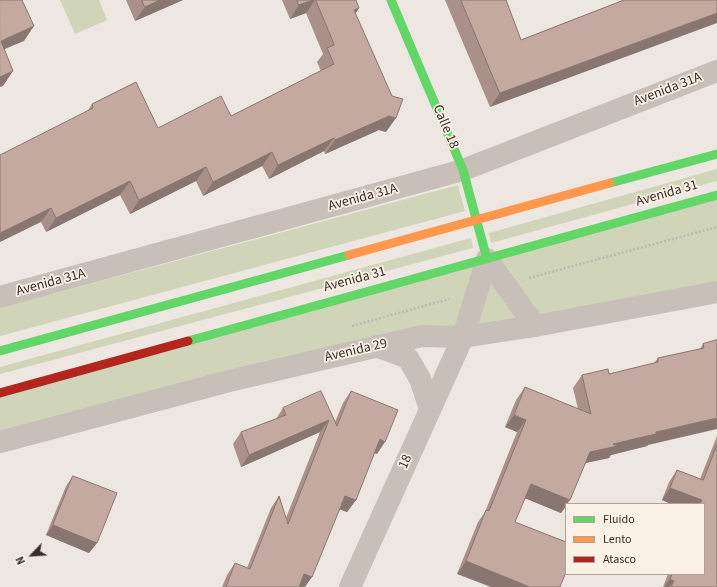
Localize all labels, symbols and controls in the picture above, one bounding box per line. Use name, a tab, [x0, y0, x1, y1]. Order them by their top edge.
street label: Avenida 31A	[632, 69, 704, 111]
street label: Calle 18	[428, 103, 462, 151]
street label: Avenida 31	[634, 177, 700, 211]
street label: Avenida 31A	[326, 181, 400, 215]
street label: Avenida 31	[322, 264, 388, 296]
street label: Avenida 31A	[14, 266, 88, 300]
street label: Avenida 29	[323, 336, 389, 366]
street label: 18	[395, 452, 417, 472]
legend	[565, 503, 705, 575]
text: Fluido	[603, 511, 635, 528]
text: Lento	[603, 531, 632, 548]
north arrow	[12, 535, 52, 575]
text: Atasco	[603, 551, 636, 568]
text: N	[12, 554, 29, 567]

